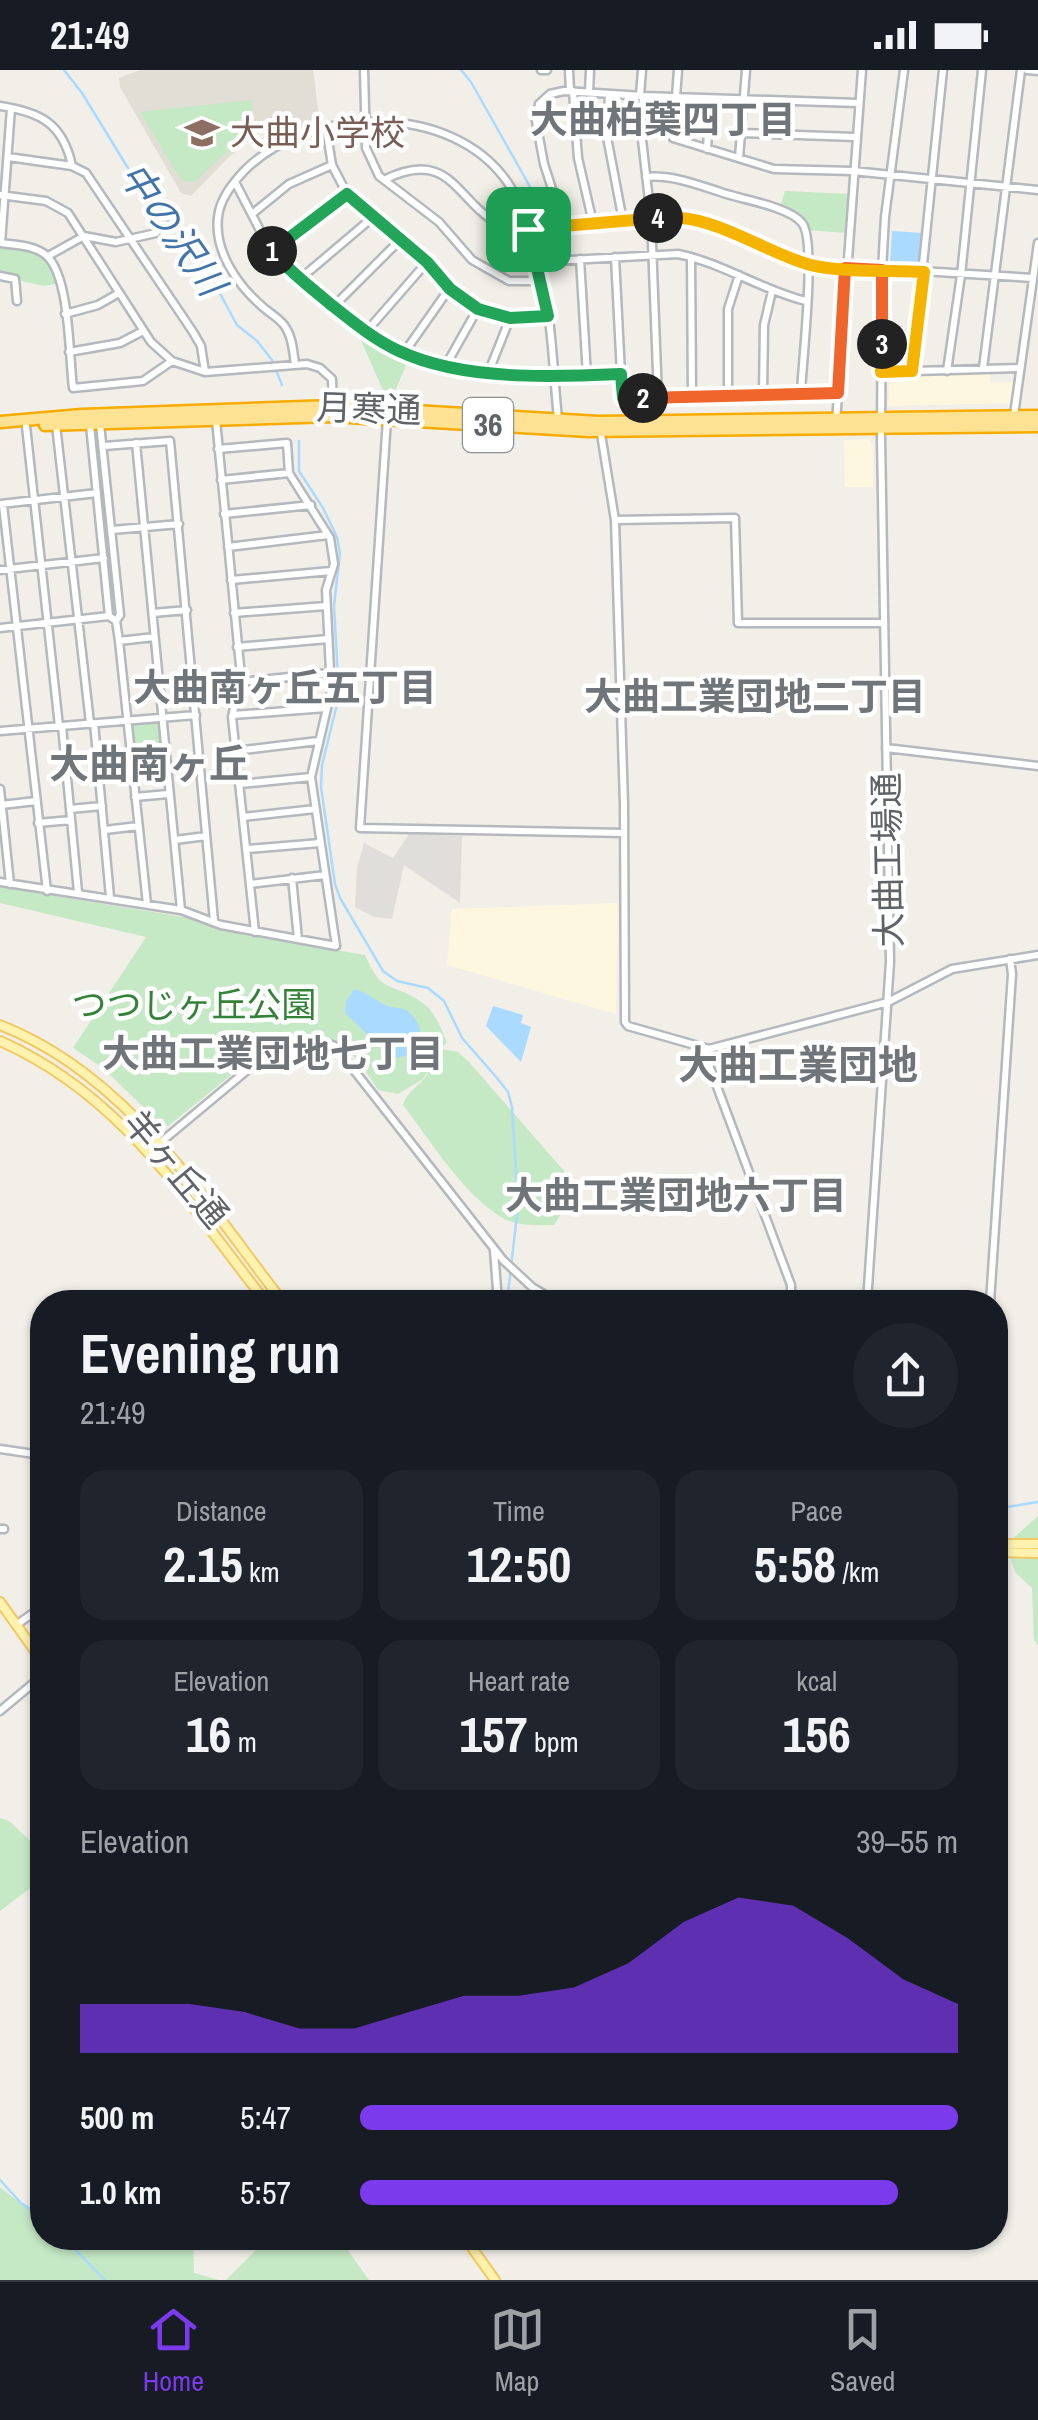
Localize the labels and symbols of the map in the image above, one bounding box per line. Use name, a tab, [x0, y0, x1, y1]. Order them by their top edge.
district label: 大曲柏葉四丁目	[530, 94, 796, 145]
place label: 大曲小学校	[230, 109, 405, 156]
school or university icon: 大曲小学校	[183, 114, 221, 152]
water label: 中の沢川	[108, 152, 239, 309]
pin	[486, 187, 571, 272]
pin: 4	[633, 193, 683, 243]
pin: 1	[247, 226, 297, 276]
pin: 3	[857, 319, 907, 369]
pin: 2	[618, 373, 668, 423]
street label: 月寒通	[316, 383, 422, 434]
road number: 36	[463, 398, 513, 452]
district label: 大曲南ヶ丘五丁目	[133, 662, 437, 713]
district label: 大曲工業団地二丁目	[584, 671, 926, 722]
district label: 大曲南ヶ丘	[49, 737, 249, 790]
street label: 大曲工場通	[862, 772, 913, 948]
park label: つつじヶ丘公園	[71, 981, 317, 1028]
district label: 大曲工業団地七丁目	[102, 1028, 444, 1079]
district label: 大曲工業団地	[678, 1038, 918, 1091]
street label: 羊ヶ丘通	[113, 1100, 239, 1237]
district label: 大曲工業団地六丁目	[505, 1170, 847, 1221]

